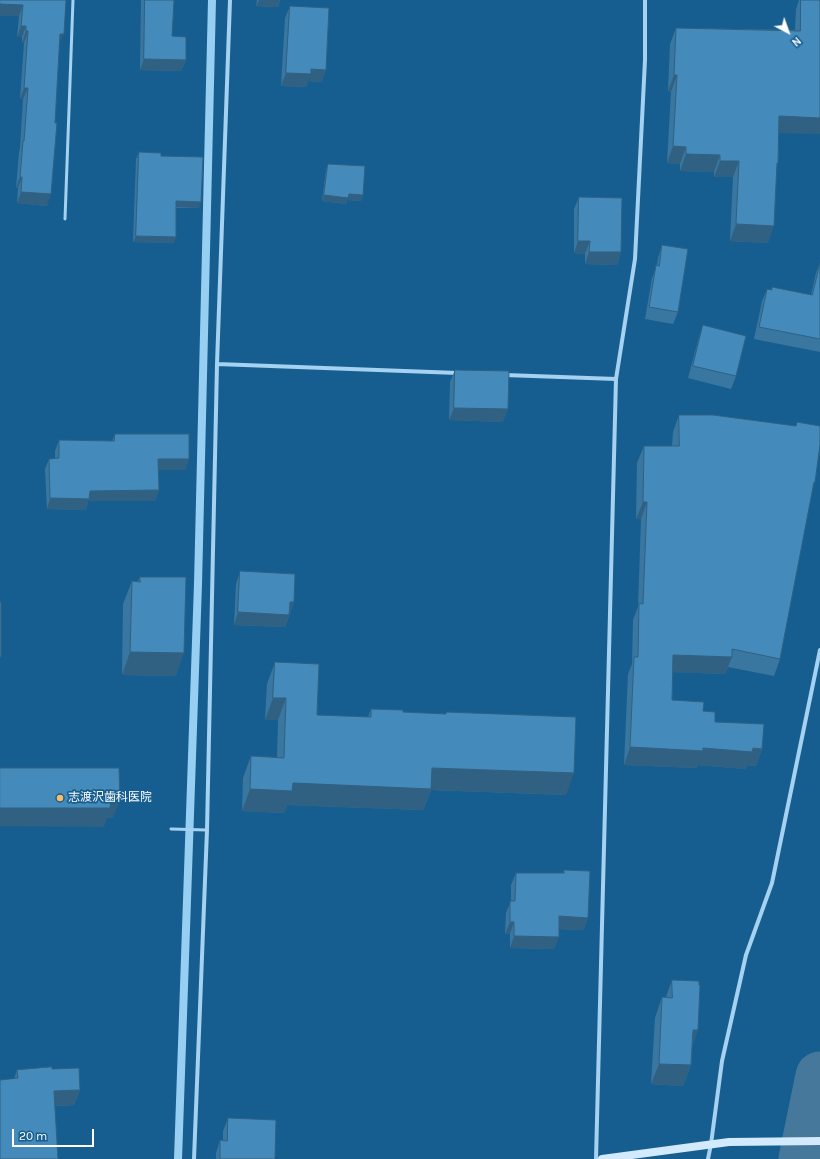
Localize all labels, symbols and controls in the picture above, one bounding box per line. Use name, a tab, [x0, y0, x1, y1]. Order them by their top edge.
north arrow	[768, 12, 808, 52]
text: N	[789, 34, 803, 49]
place label: 志渡沢歯科医院	[68, 791, 152, 805]
marker: 志渡沢歯科医院	[55, 793, 65, 803]
scale bar	[14, 1121, 96, 1147]
text: 20 m	[19, 1129, 47, 1143]

